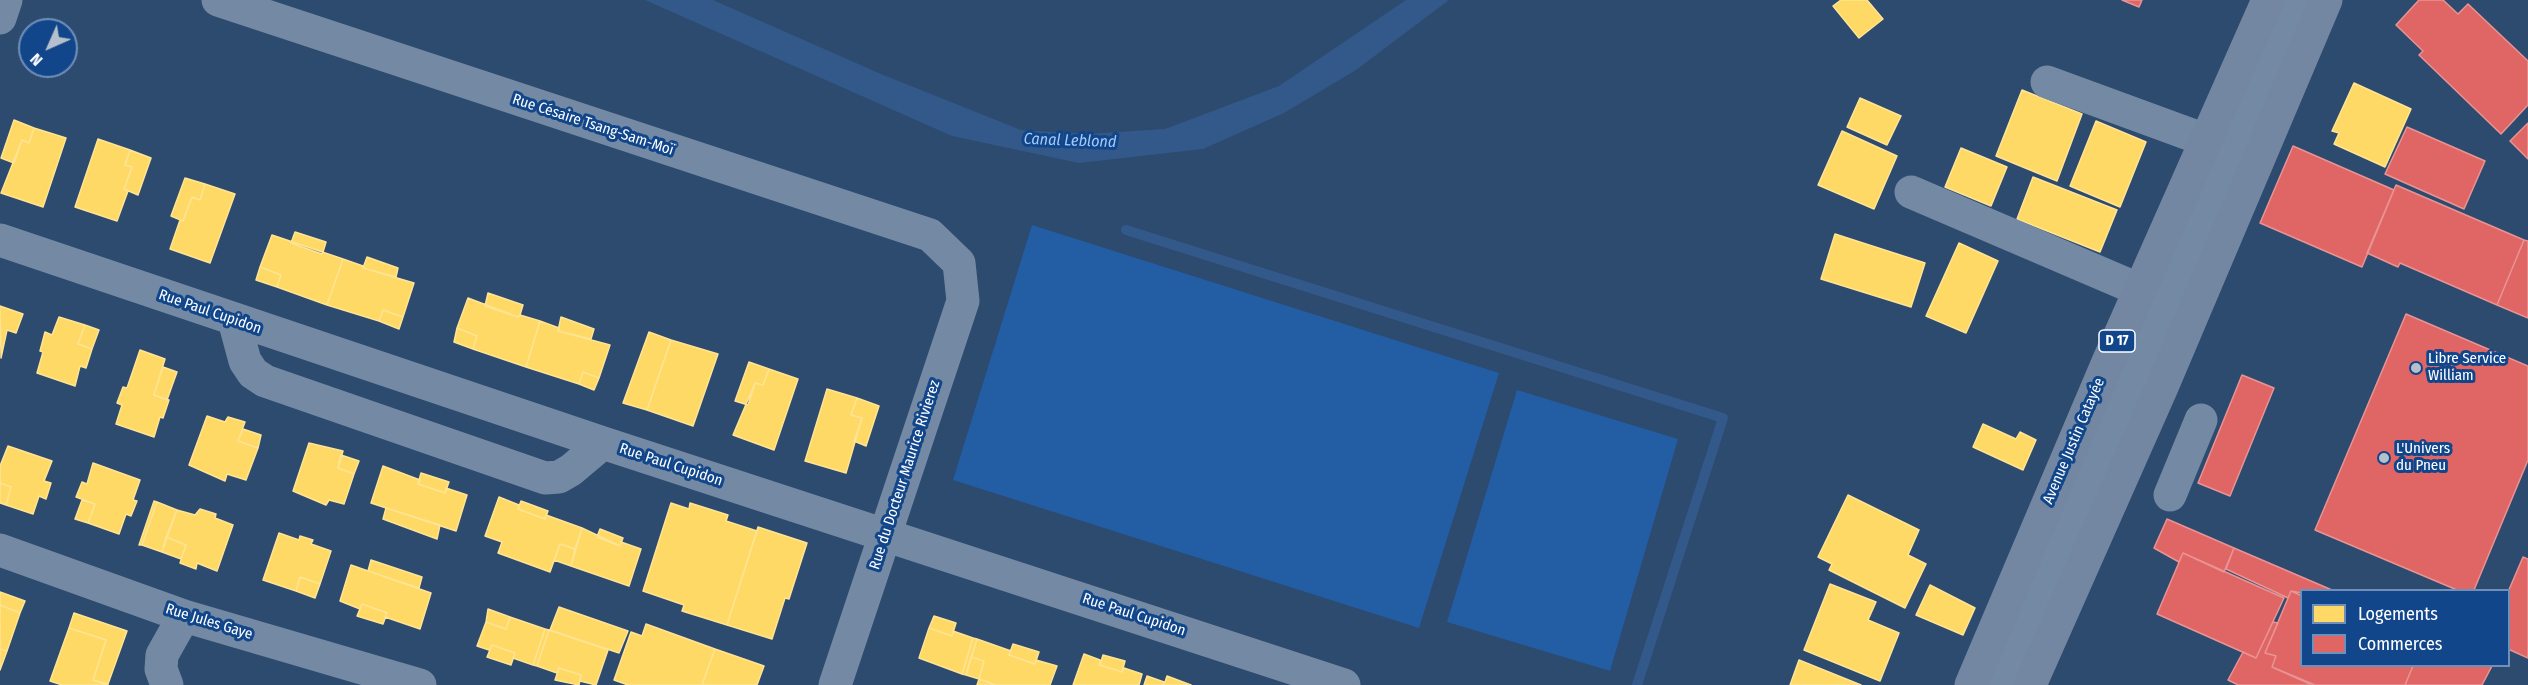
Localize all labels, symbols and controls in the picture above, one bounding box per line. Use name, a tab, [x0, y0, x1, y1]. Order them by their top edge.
north arrow	[18, 18, 78, 78]
text: N	[26, 50, 46, 70]
street label: Rue Césaire Tsang-Sam-Moï	[510, 90, 676, 160]
water label: Canal Leblond	[1023, 130, 1117, 152]
street label: Rue Paul Cupidon	[156, 286, 264, 338]
road number: D 17	[2099, 330, 2135, 352]
place label: Libre Service William	[2428, 350, 2506, 385]
marker: Libre Service William	[2409, 361, 2423, 375]
street label: Avenue Justin Catayée	[2039, 375, 2109, 507]
street label: Rue du Docteur Maurice Rivierez	[866, 378, 944, 572]
street label: Rue Paul Cupidon	[617, 440, 725, 490]
place label: L'Univers du Pneu	[2396, 440, 2450, 475]
marker: L'Univers du Pneu	[2377, 451, 2391, 465]
legend	[2300, 589, 2510, 667]
street label: Rue Paul Cupidon	[1080, 590, 1188, 640]
street label: Rue Jules Gaye	[163, 600, 255, 644]
text: Logements	[2358, 603, 2438, 625]
text: Commerces	[2358, 633, 2443, 655]

